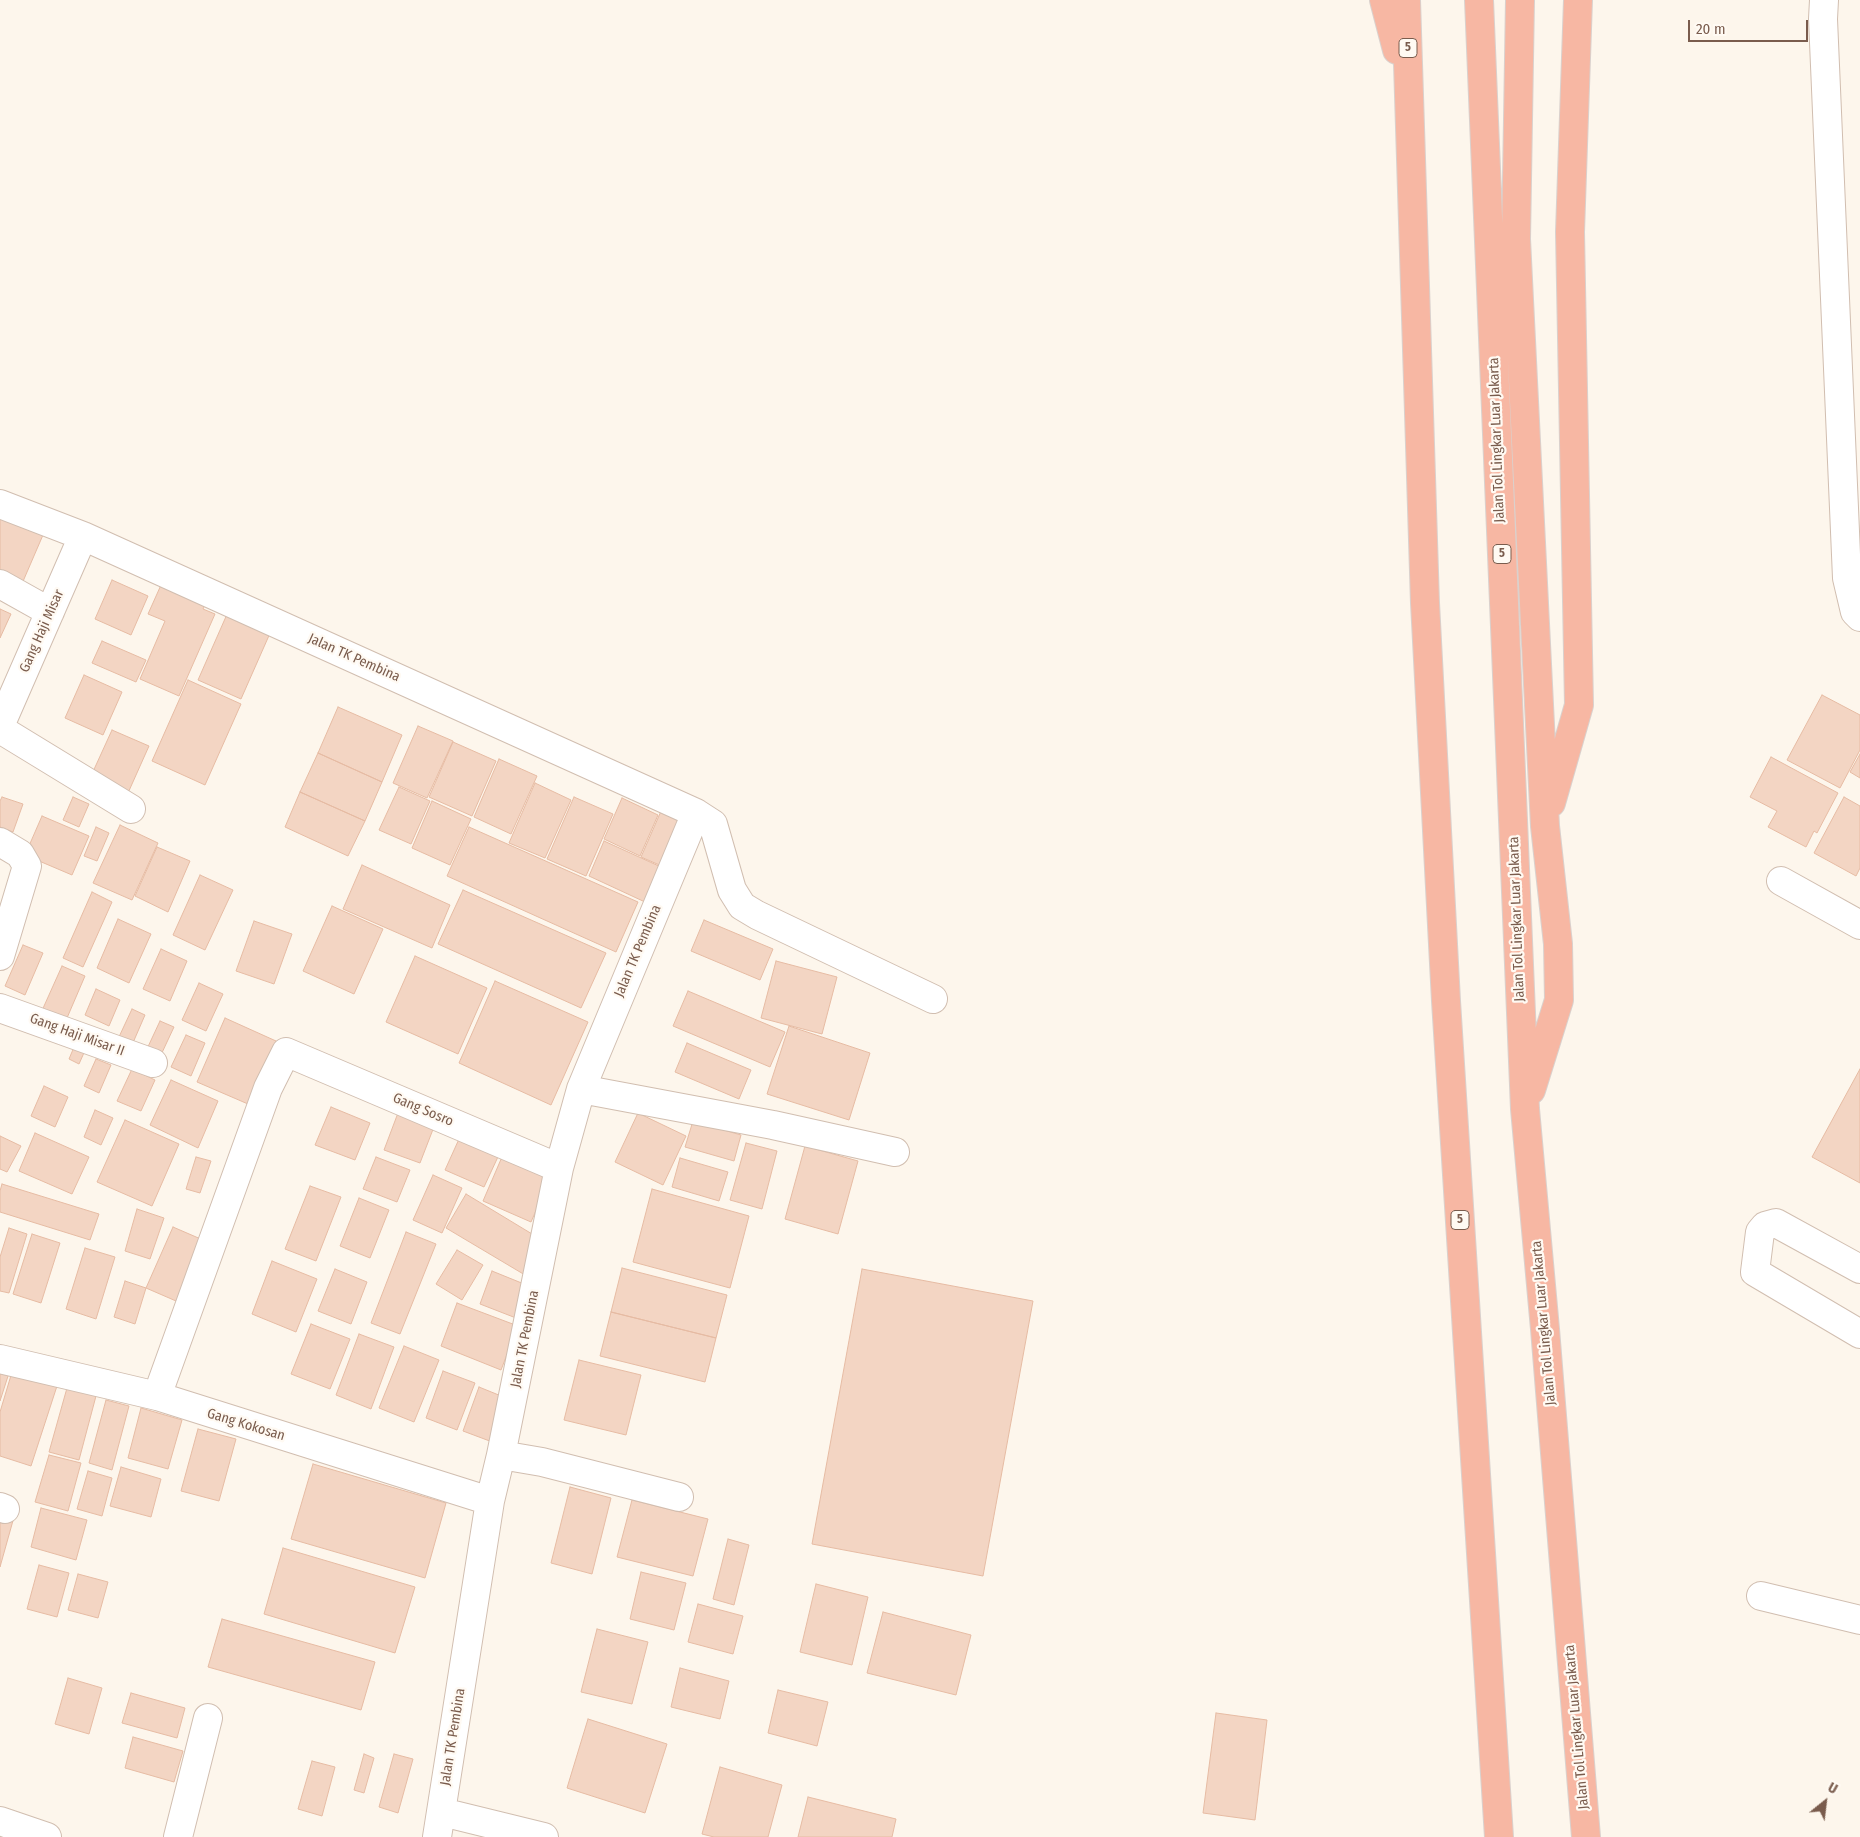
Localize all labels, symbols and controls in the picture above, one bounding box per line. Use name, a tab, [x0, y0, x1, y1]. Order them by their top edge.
scale bar	[1690, 10, 1810, 42]
text: 20 m	[1696, 20, 1726, 38]
road number: 5	[1399, 38, 1417, 58]
street label: Jalan Tol Lingkar Luar Jakarta	[1486, 357, 1508, 523]
road number: 5	[1493, 544, 1511, 564]
street label: Gang Haji Misar	[16, 587, 68, 675]
street label: Jalan TK Pembina	[306, 630, 402, 686]
street label: Jalan Tol Lingkar Luar Jakarta	[1506, 836, 1528, 1002]
street label: Jalan TK Pembina	[611, 902, 665, 1000]
street label: Gang Haji Misar II	[27, 1010, 127, 1060]
street label: Gang Sosro	[390, 1090, 456, 1130]
road number: 5	[1451, 1210, 1469, 1230]
street label: Jalan Tol Lingkar Luar Jakarta	[1528, 1240, 1560, 1406]
street label: Jalan TK Pembina	[507, 1289, 543, 1389]
street label: Gang Kokosan	[205, 1405, 287, 1445]
street label: Jalan Tol Lingkar Luar Jakarta	[1561, 1644, 1593, 1810]
street label: Jalan TK Pembina	[437, 1687, 469, 1787]
north arrow	[1800, 1777, 1850, 1827]
text: U	[1825, 1779, 1840, 1798]

